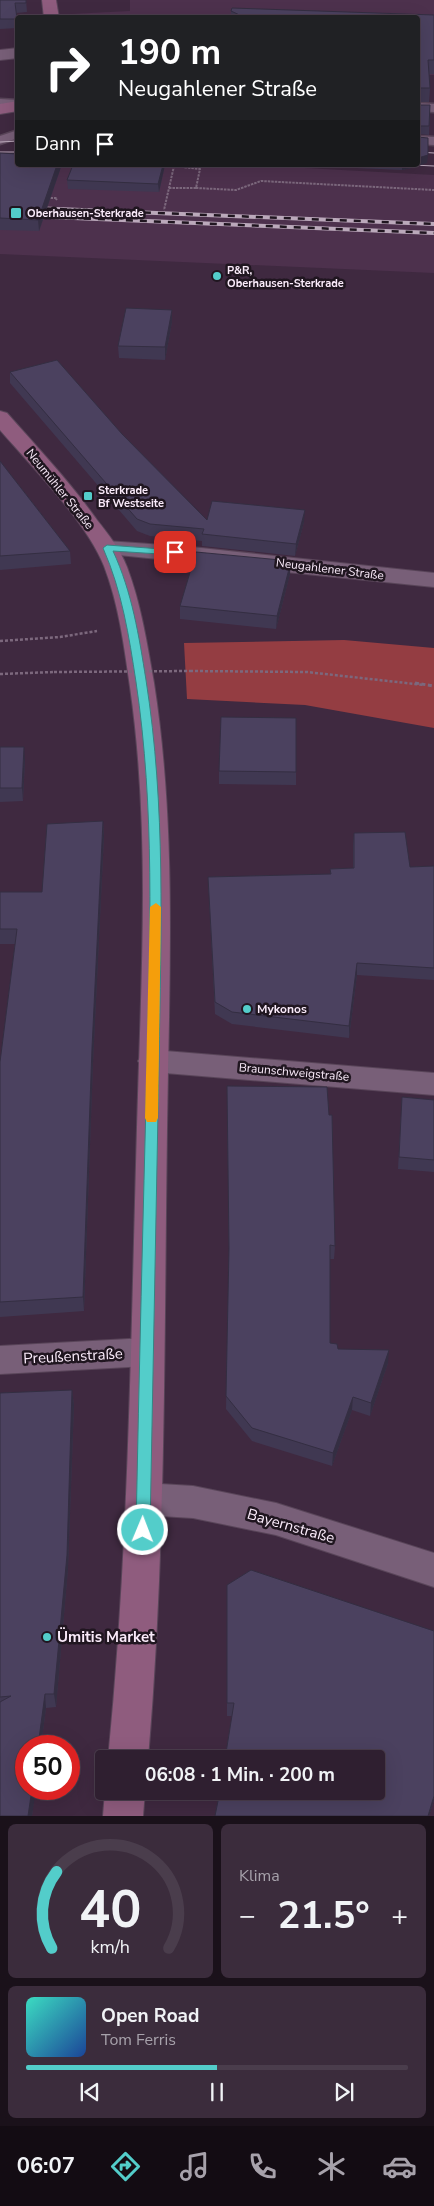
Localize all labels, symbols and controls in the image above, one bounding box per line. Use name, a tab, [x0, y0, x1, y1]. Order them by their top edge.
text: 190 m	[118, 29, 221, 76]
icon: right	[35, 35, 100, 100]
text: Neugahlener Straße	[118, 74, 317, 104]
icon: arrive	[91, 130, 119, 158]
text: Dann	[35, 131, 81, 157]
marker: Oberhausen-Sterkrade	[9, 206, 23, 220]
place label: Oberhausen-Sterkrade	[27, 206, 144, 221]
place label: P&R, Oberhausen-Sterkrade	[227, 263, 344, 291]
marker: P&R, Oberhausen-Sterkrade	[211, 270, 223, 282]
street label: Neumühler Straße	[23, 445, 97, 533]
place label: Sterkrade Bf Westseite	[98, 483, 164, 511]
marker: Sterkrade Bf Westseite	[82, 490, 94, 502]
pin	[154, 531, 196, 573]
icon: arrive	[161, 538, 189, 566]
street label: Neugahlener Straße	[275, 554, 385, 584]
place label: Mykonos	[257, 1001, 307, 1017]
marker: Mykonos	[241, 1003, 253, 1015]
street label: Braunschweigstraße	[238, 1059, 350, 1085]
street label: Preußenstraße	[23, 1343, 123, 1369]
position arrow	[116, 1503, 168, 1555]
street label: Bayernstraße	[245, 1504, 337, 1548]
place label: Ümitis Market	[57, 1627, 155, 1647]
marker: Ümitis Market	[41, 1631, 53, 1643]
speed limit sign: 50	[15, 1735, 80, 1800]
text: 06:08 · 1 Min. · 200 m	[145, 1762, 335, 1788]
text: Klima	[239, 1865, 280, 1887]
text: 40	[79, 1874, 142, 1945]
text: 21.5°	[277, 1890, 370, 1941]
text: −	[239, 1897, 256, 1935]
text: +	[391, 1897, 408, 1935]
text: km/h	[91, 1935, 130, 1959]
text: Open Road	[101, 2003, 199, 2029]
text: Tom Ferris	[101, 2029, 176, 2051]
icon: previous	[76, 2078, 104, 2106]
icon: pause	[203, 2078, 231, 2106]
icon: next	[330, 2078, 358, 2106]
icon: directions	[108, 2149, 143, 2184]
icon: music	[177, 2149, 212, 2184]
icon: phone	[245, 2149, 280, 2184]
icon: climate	[314, 2149, 349, 2184]
icon: car	[382, 2149, 417, 2184]
text: 06:07	[17, 2151, 75, 2181]

